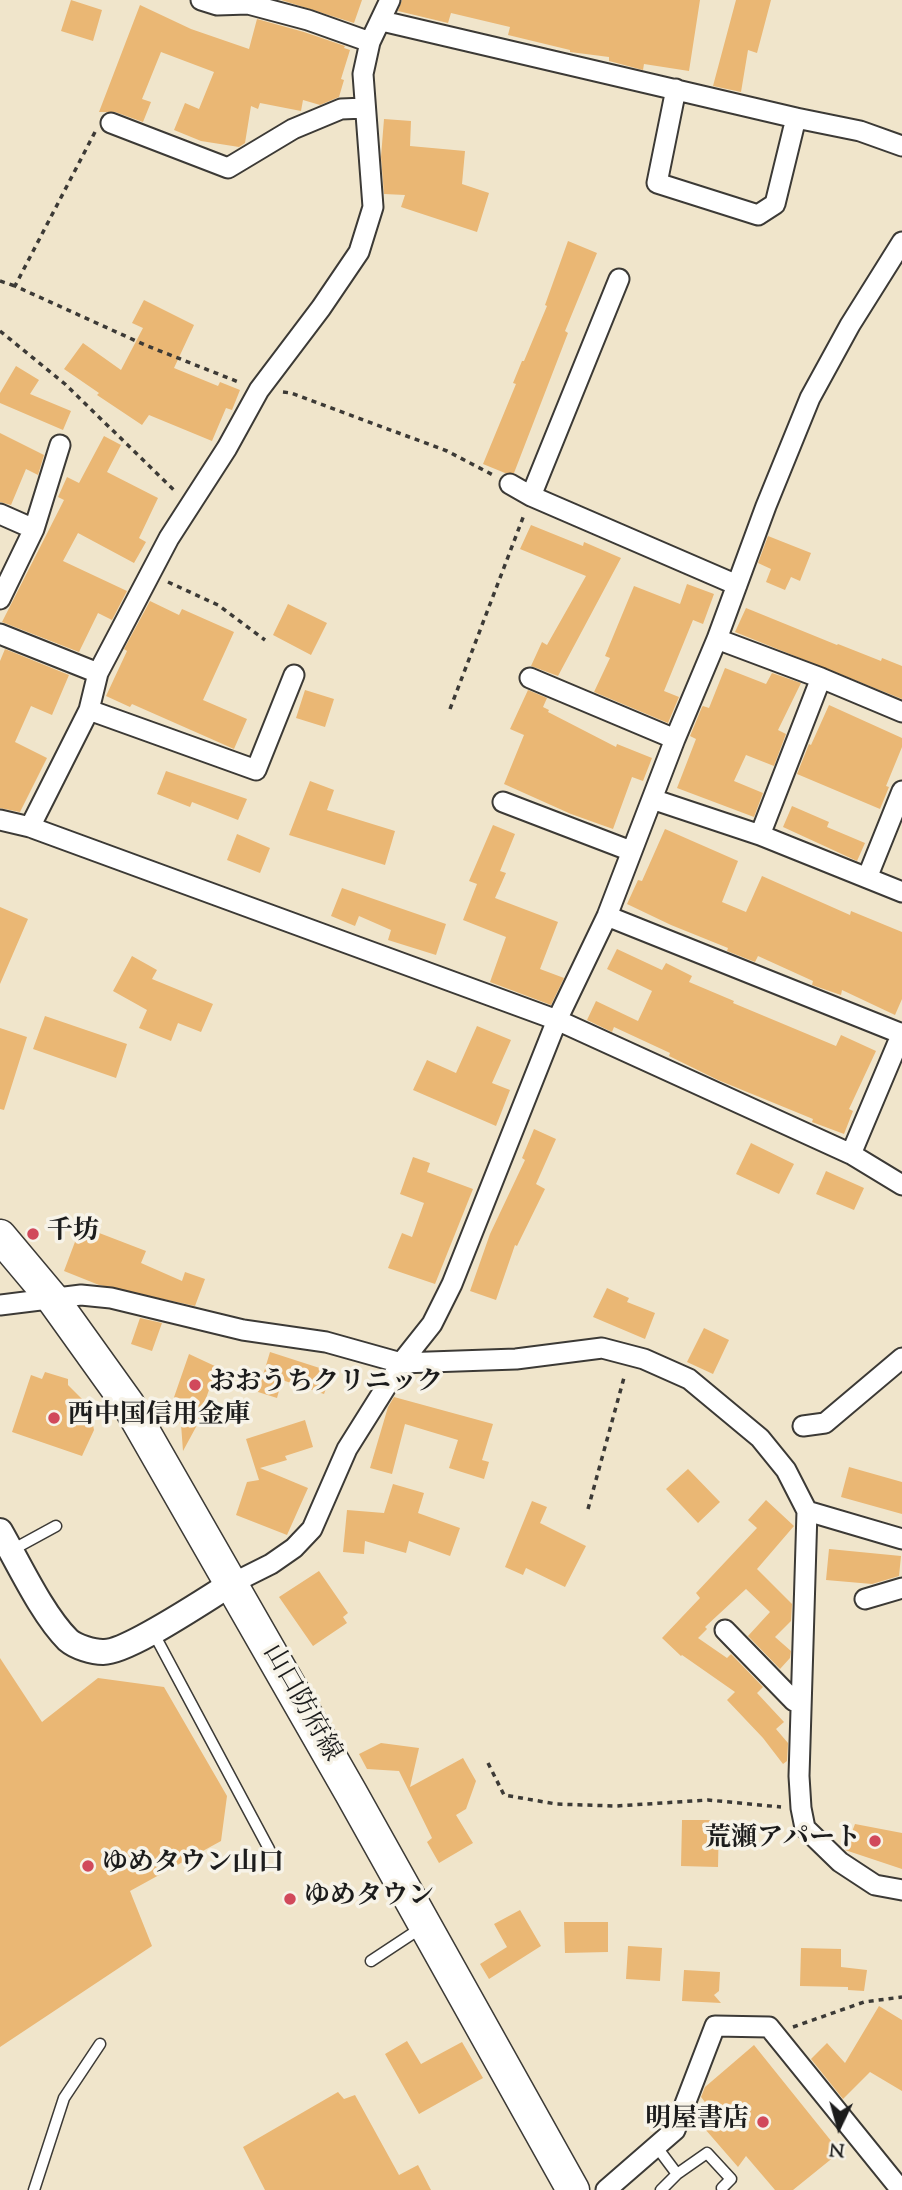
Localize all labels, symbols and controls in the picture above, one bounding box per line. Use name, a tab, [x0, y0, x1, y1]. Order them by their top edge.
place label: 千坊	[47, 1218, 99, 1250]
marker: 千坊	[25, 1226, 41, 1242]
place label: おおうちクリニック	[209, 1369, 443, 1401]
marker: おおうちクリニック	[187, 1377, 203, 1393]
place label: 西中国信用金庫	[68, 1402, 250, 1434]
marker: 西中国信用金庫	[46, 1410, 62, 1426]
street label: 山口防府線	[254, 1640, 346, 1768]
place label: 荒瀬アパート	[705, 1825, 861, 1857]
marker: 荒瀬アパート	[867, 1833, 883, 1849]
place label: ゆめタウン山口	[102, 1850, 284, 1882]
marker: ゆめタウン山口	[80, 1858, 96, 1874]
place label: ゆめタウン	[304, 1883, 434, 1915]
marker: ゆめタウン	[282, 1891, 298, 1907]
north arrow	[804, 2092, 874, 2162]
place label: 明屋書店	[645, 2106, 749, 2138]
marker: 明屋書店	[755, 2114, 771, 2130]
text: N	[828, 2134, 846, 2163]

